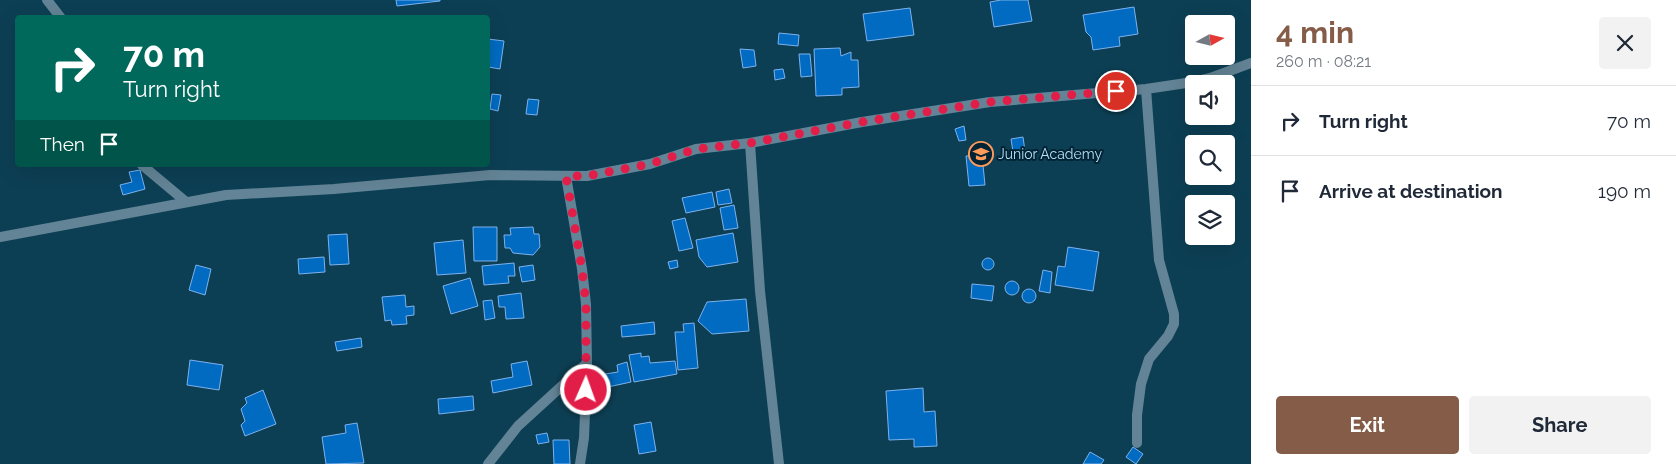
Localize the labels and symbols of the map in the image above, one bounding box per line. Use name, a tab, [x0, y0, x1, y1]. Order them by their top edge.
north arrow	[1185, 15, 1235, 65]
pin	[1095, 70, 1137, 112]
school or university icon: Junior Academy	[968, 141, 994, 167]
place label: Junior Academy	[998, 146, 1102, 162]
position arrow	[559, 363, 611, 415]

